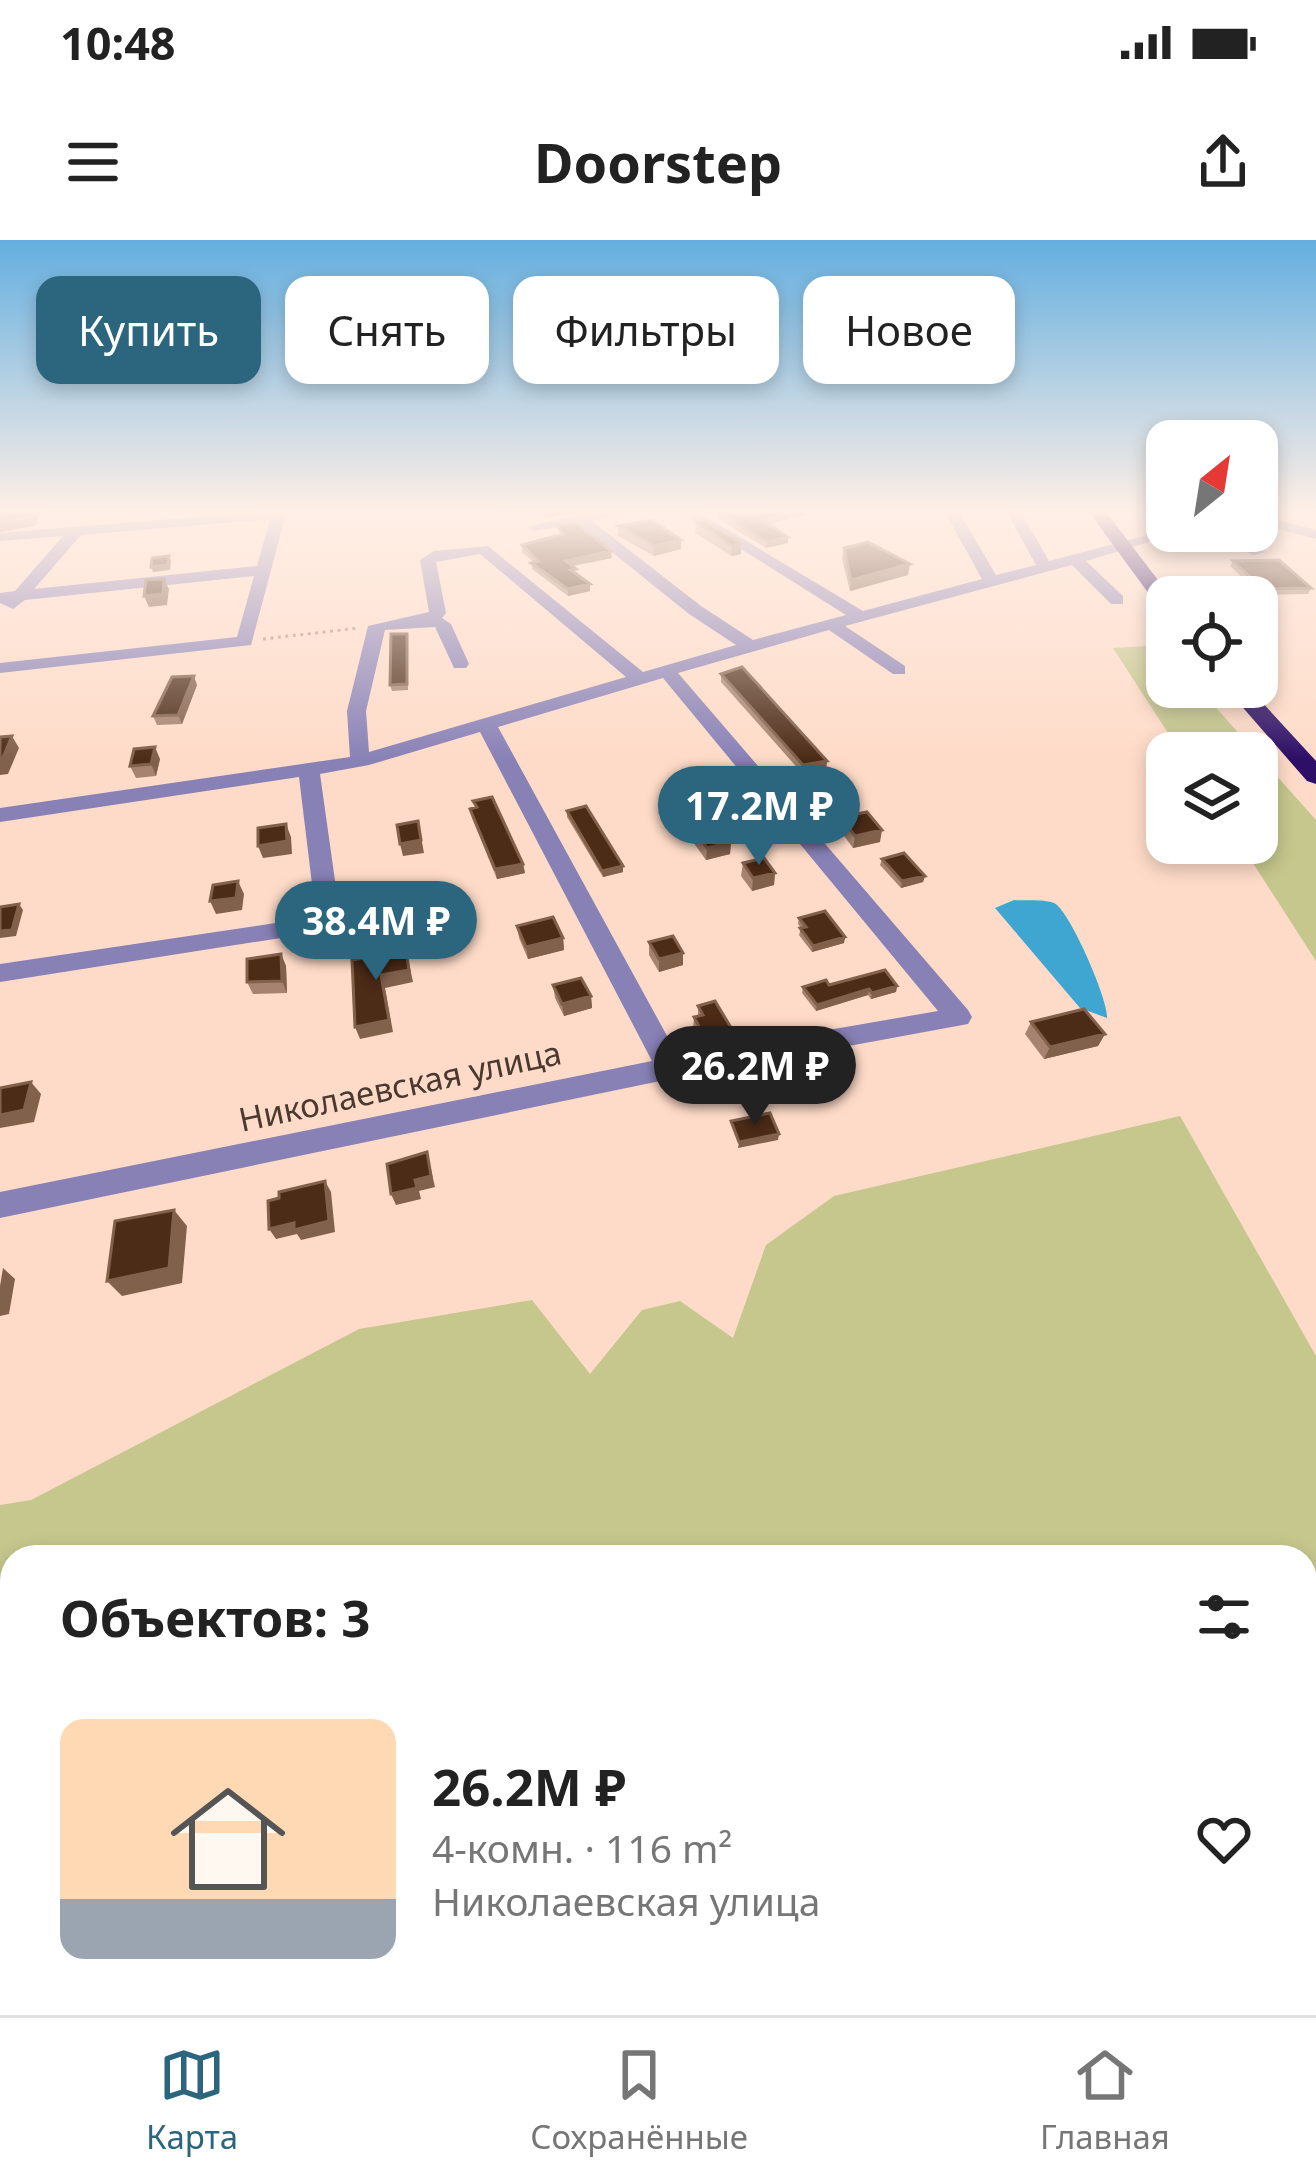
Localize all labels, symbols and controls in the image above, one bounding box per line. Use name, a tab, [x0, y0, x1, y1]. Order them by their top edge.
text: 10:48	[60, 12, 176, 73]
text: Doorstep	[534, 125, 782, 199]
icon: menu	[60, 129, 126, 195]
icon: share	[1190, 129, 1256, 195]
chip: Купить	[36, 276, 261, 384]
chip: Снять	[285, 276, 489, 384]
chip: Фильтры	[513, 276, 779, 384]
chip: Новое	[803, 276, 1015, 384]
north arrow	[1146, 420, 1278, 552]
map controls	[1146, 420, 1278, 864]
button: locate	[1146, 576, 1278, 708]
button: layers	[1146, 732, 1278, 864]
pin: 17.2M ₽	[648, 766, 870, 868]
text: 17.2M ₽	[685, 778, 833, 831]
pin: 38.4M ₽	[265, 881, 487, 983]
text: 38.4M ₽	[302, 893, 450, 946]
pin: 26.2M ₽	[644, 1026, 866, 1128]
street label: Николаевская улица	[234, 1029, 565, 1142]
text: 26.2M ₽	[681, 1038, 829, 1091]
text: Объектов: 3	[60, 1582, 370, 1652]
icon: filters	[1191, 1584, 1257, 1650]
text: 26.2M ₽	[432, 1751, 626, 1821]
icon: home	[156, 1767, 300, 1911]
icon: heart	[1191, 1806, 1257, 1872]
text: 4-комн. · 116 m²	[432, 1821, 732, 1874]
text: Николаевская улица	[432, 1874, 820, 1927]
tab: Карта	[146, 2042, 238, 2159]
tab: Сохранённые	[530, 2042, 748, 2159]
tab: Главная	[1040, 2042, 1170, 2159]

